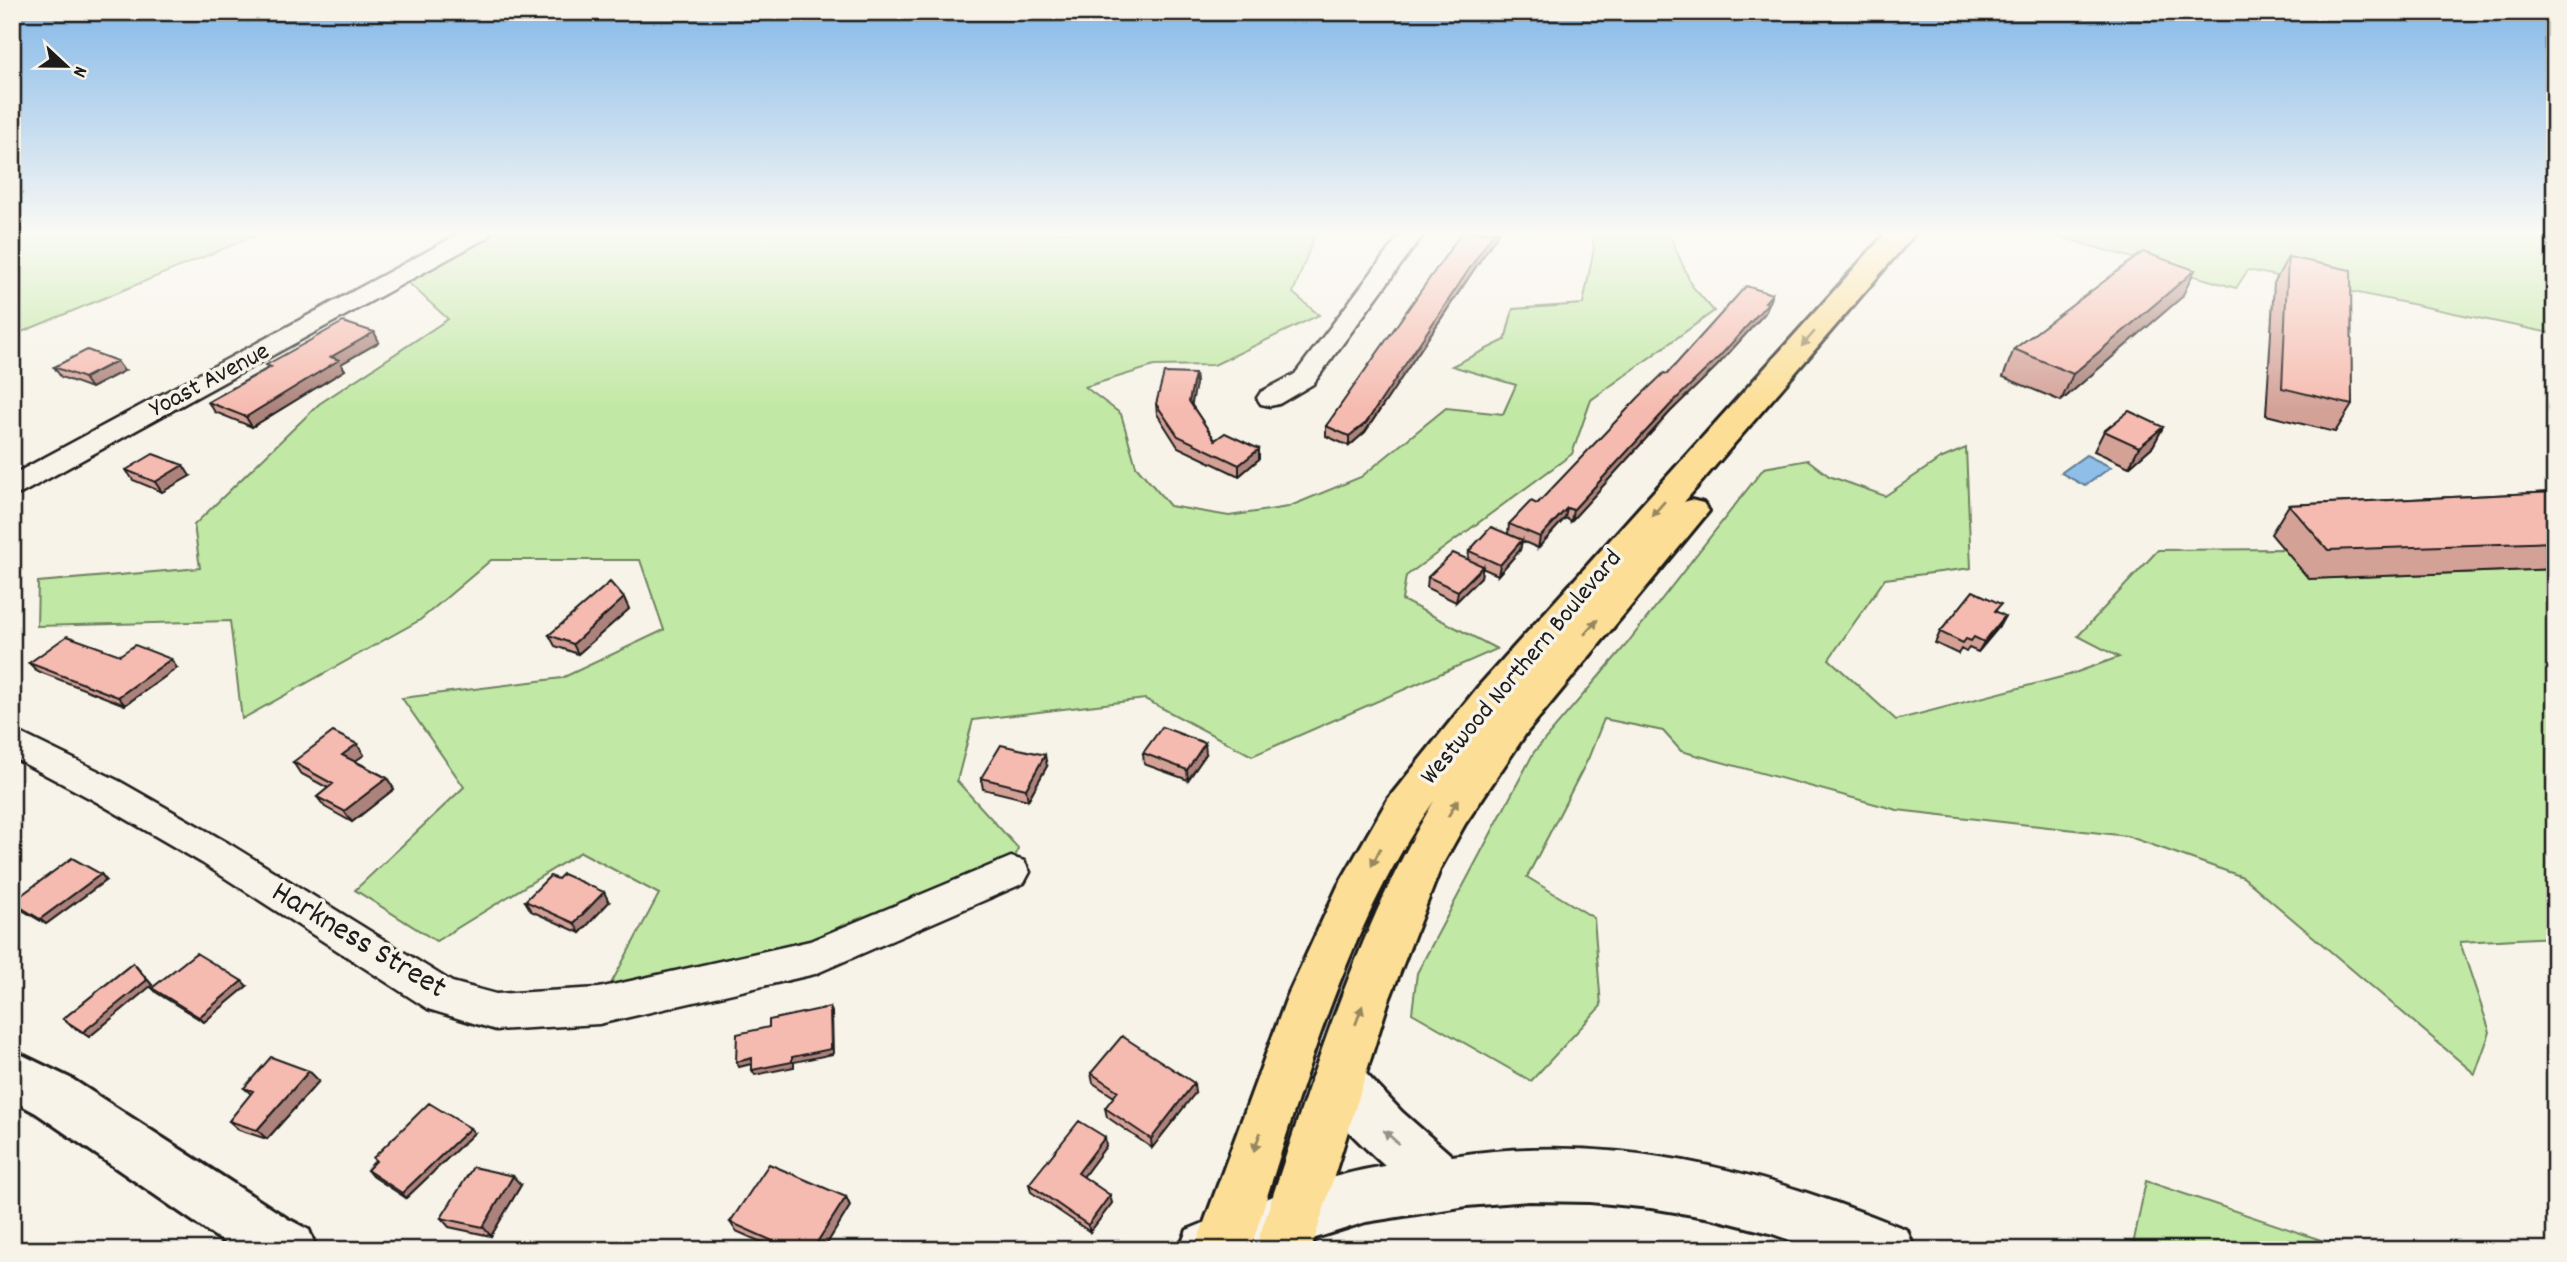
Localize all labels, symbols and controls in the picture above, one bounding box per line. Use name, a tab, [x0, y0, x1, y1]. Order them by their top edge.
north arrow	[32, 32, 102, 102]
text: N	[64, 62, 93, 80]
one-way arrow	[1801, 330, 1816, 347]
street label: Yoast Avenue	[144, 334, 276, 428]
one-way arrow	[1650, 500, 1666, 518]
street label: Westwood Northern Boulevard	[1412, 542, 1632, 794]
one-way arrow	[1583, 619, 1598, 636]
one-way arrow	[1446, 798, 1459, 817]
one-way arrow	[1370, 847, 1382, 867]
street label: Harkness Street	[262, 871, 455, 1013]
one-way arrow	[1354, 1004, 1365, 1025]
one-way arrow	[1383, 1129, 1400, 1145]
one-way arrow	[1252, 1131, 1263, 1152]

